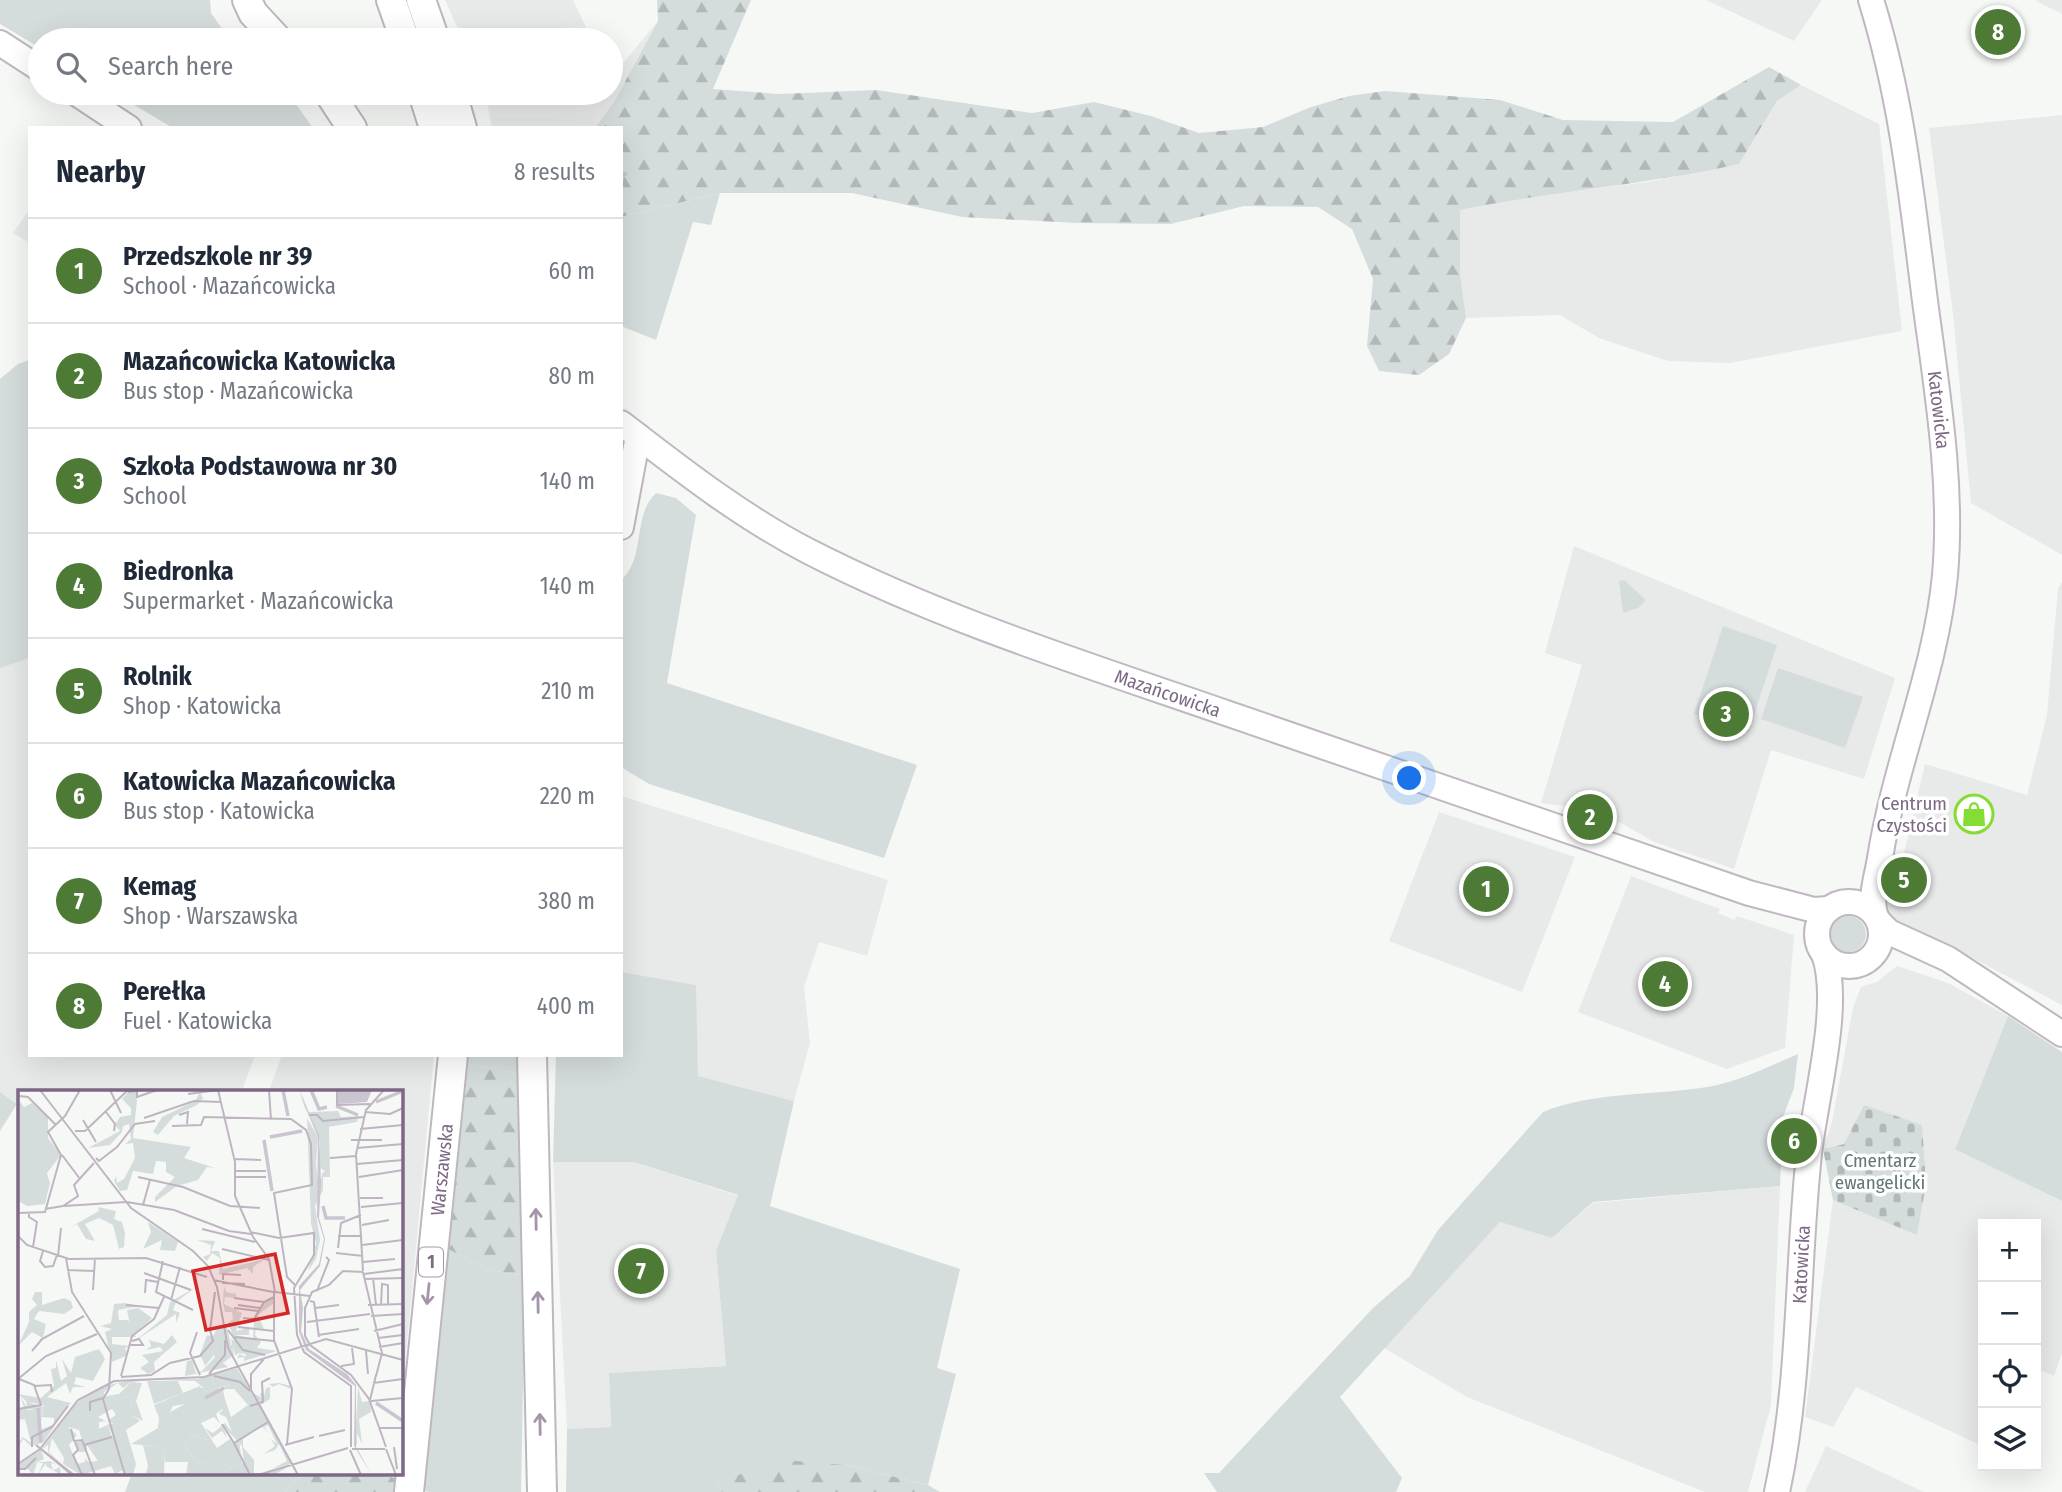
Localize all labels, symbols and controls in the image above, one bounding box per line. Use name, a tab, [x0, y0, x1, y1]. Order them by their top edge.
pin: 8	[1975, 6, 2021, 58]
search box	[28, 28, 623, 105]
icon: search	[52, 48, 90, 86]
text: Search here	[108, 51, 233, 82]
text: Nearby	[56, 154, 145, 190]
text: 8 results	[514, 158, 595, 186]
text: Przedszkole nr 39	[123, 241, 313, 272]
text: 1	[74, 257, 84, 285]
text: 60 m	[549, 257, 595, 285]
text: School · Mazańcowicka	[123, 272, 336, 300]
text: Mazańcowicka Katowicka	[123, 346, 396, 377]
text: 2	[74, 362, 84, 390]
text: 80 m	[548, 362, 595, 390]
street label: Katowicka	[1923, 369, 1955, 450]
text: Bus stop · Mazańcowicka	[123, 377, 354, 405]
text: Szkoła Podstawowa nr 30	[123, 451, 397, 482]
text: 3	[74, 467, 84, 495]
text: 140 m	[540, 467, 595, 495]
text: School	[123, 482, 187, 510]
text: Biedronka	[123, 556, 234, 587]
text: 4	[73, 572, 85, 600]
text: 140 m	[540, 572, 595, 600]
text: Supermarket · Mazańcowicka	[123, 587, 394, 615]
text: Rolnik	[123, 661, 192, 692]
street label: Mazańcowicka	[1112, 665, 1224, 722]
text: 5	[73, 677, 85, 705]
text: 210 m	[541, 677, 595, 705]
pin: 3	[1703, 688, 1749, 740]
text: Shop · Katowicka	[123, 692, 281, 720]
your location	[1392, 761, 1426, 795]
text: Katowicka Mazańcowicka	[123, 766, 396, 797]
text: 6	[73, 782, 85, 810]
text: 220 m	[540, 782, 595, 810]
pin: 2	[1567, 791, 1613, 843]
place label: Centrum Czystości	[1876, 792, 1947, 837]
shop icon: Centrum Czystości	[1953, 793, 1995, 835]
text: Bus stop · Katowicka	[123, 797, 315, 825]
pin: 5	[1881, 854, 1927, 906]
pin: 1	[1463, 863, 1509, 915]
text: Kemag	[123, 871, 196, 902]
text: 7	[74, 887, 84, 915]
text: 380 m	[538, 887, 595, 915]
text: Shop · Warszawska	[123, 902, 298, 930]
pin: 4	[1642, 958, 1688, 1010]
text: Perełka	[123, 976, 206, 1007]
text: 8	[73, 992, 85, 1020]
text: 400 m	[537, 992, 595, 1020]
text: Fuel · Katowicka	[123, 1007, 272, 1035]
inset map	[18, 1090, 402, 1474]
pin: 6	[1771, 1115, 1817, 1167]
street label: Warszawska	[426, 1123, 458, 1217]
park label: Cmentarz ewangelicki	[1835, 1149, 1925, 1194]
one-way arrow	[530, 1208, 543, 1231]
map controls	[1978, 1219, 2041, 1471]
button: +	[1978, 1219, 2041, 1282]
street label: Katowicka	[1788, 1225, 1815, 1304]
pin: 7	[618, 1245, 664, 1297]
road number: 1	[419, 1247, 443, 1276]
one-way arrow	[421, 1282, 434, 1304]
button: −	[1978, 1282, 2041, 1345]
one-way arrow	[531, 1291, 545, 1314]
button: locate	[1978, 1345, 2041, 1408]
button: layers	[1978, 1408, 2041, 1471]
one-way arrow	[534, 1413, 547, 1436]

